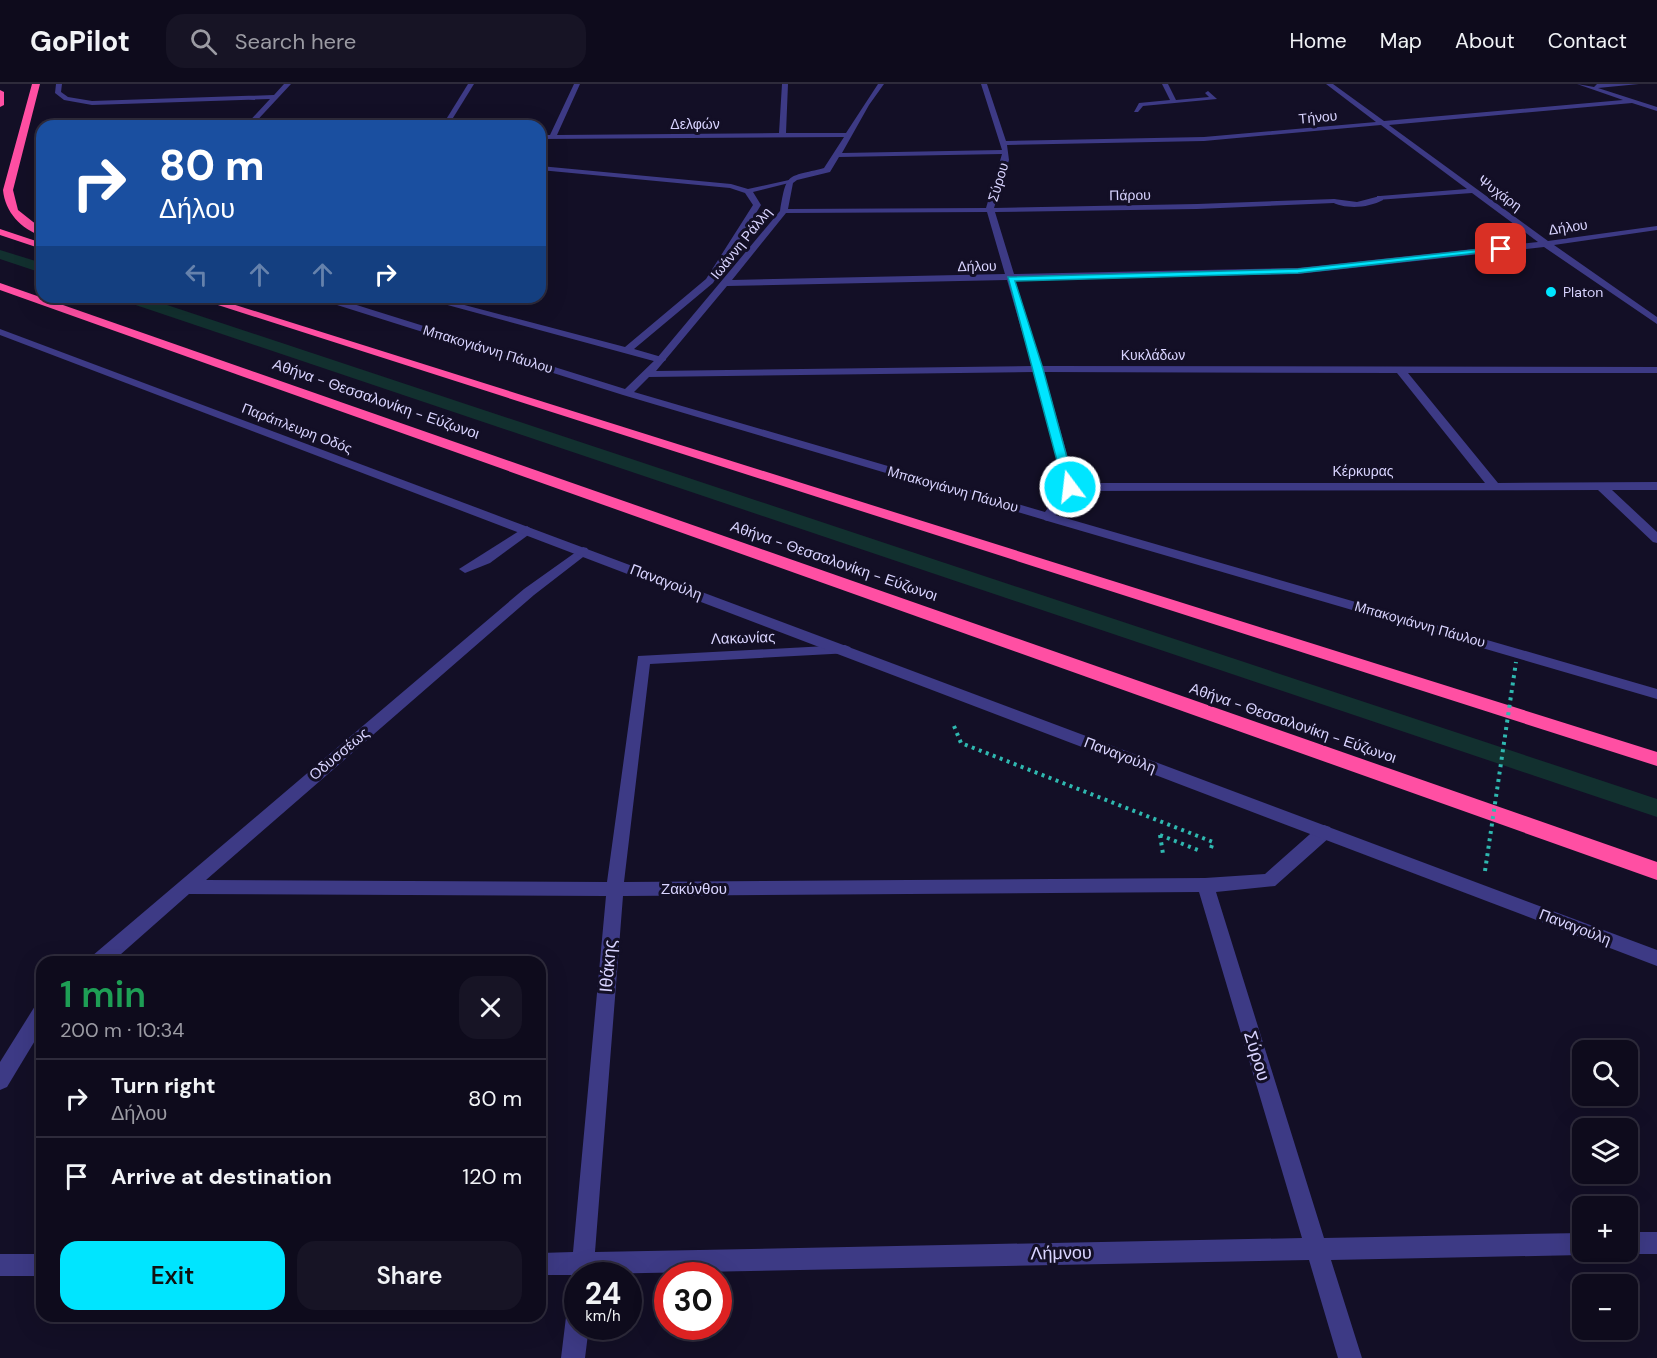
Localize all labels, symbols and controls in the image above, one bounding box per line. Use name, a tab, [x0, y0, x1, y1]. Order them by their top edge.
search box	[166, 14, 586, 68]
text: GoPilot	[30, 23, 130, 60]
icon: search	[187, 25, 220, 58]
text: Search here	[235, 27, 356, 56]
text: Home	[1289, 27, 1347, 55]
text: Map	[1380, 27, 1422, 55]
text: About	[1455, 27, 1515, 55]
text: Contact	[1548, 27, 1627, 55]
street label: Τήνου	[1298, 106, 1338, 128]
street label: Δελφών	[670, 115, 720, 133]
text: 80 m	[159, 138, 265, 193]
icon: right	[60, 144, 138, 222]
street label: Σύρου	[984, 160, 1012, 204]
street label: Ψυχάρη	[1474, 171, 1526, 215]
street label: Πάρου	[1109, 186, 1151, 204]
text: Δήλου	[159, 191, 235, 226]
street label: Ιωάννη Ράλλη	[706, 203, 776, 283]
street label: Δήλου	[1547, 215, 1589, 239]
pin	[1475, 223, 1526, 274]
icon: arrive	[1484, 232, 1517, 265]
street label: Δήλου	[957, 257, 997, 275]
icon: left	[180, 258, 213, 291]
icon: ahead	[243, 258, 276, 291]
icon: ahead	[306, 258, 339, 291]
icon: right	[369, 258, 402, 291]
place label: Platon	[1563, 283, 1603, 301]
marker: Platon	[1544, 285, 1558, 299]
street label: Μπακογιάννη Πάυλου	[421, 321, 555, 377]
street label: Κυκλάδων	[1121, 346, 1185, 364]
street label: Αθήνα - Θεσσαλονίκη - Εύζωνοι	[270, 354, 482, 444]
street label: Παράπλευρη Οδός	[239, 399, 355, 457]
position arrow	[1038, 455, 1102, 519]
street label: Μπακογιάννη Πάυλου	[886, 462, 1020, 516]
street label: Κέρκυρας	[1332, 462, 1394, 480]
street label: Αθήνα - Θεσσαλονίκη - Εύζωνοι	[728, 516, 940, 606]
street label: Παναγούλη	[627, 559, 705, 605]
street label: Μπακογιάννη Πάυλου	[1353, 597, 1487, 651]
street label: Λακωνίας	[710, 627, 776, 649]
street label: Αθήνα - Θεσσαλονίκη - Εύζωνοι	[1187, 678, 1399, 768]
street label: Οδυσσέως	[305, 723, 373, 785]
street label: Παναγούλη	[1081, 732, 1159, 778]
street label: Ζακύνθου	[661, 879, 727, 899]
street label: Παναγούλη	[1536, 904, 1614, 950]
street label: Ιθάκης	[594, 938, 622, 993]
text: 1 min	[60, 971, 146, 1018]
button: close	[459, 976, 522, 1039]
text: 200 m · 10:34	[60, 1017, 184, 1043]
street label: Σύρου	[1238, 1028, 1276, 1084]
map controls	[1572, 1040, 1638, 1340]
button: search	[1572, 1040, 1638, 1106]
text: Turn right	[111, 1071, 216, 1100]
icon: right	[60, 1082, 93, 1115]
text: 80 m	[468, 1084, 522, 1113]
text: Δήλου	[111, 1100, 167, 1126]
button: layers	[1572, 1118, 1638, 1184]
icon: arrive	[60, 1160, 93, 1193]
text: Arrive at destination	[111, 1162, 332, 1191]
text: 120 m	[462, 1162, 522, 1191]
button: +	[1572, 1196, 1638, 1262]
street label: Λήμνου	[1030, 1240, 1092, 1266]
button: Exit	[60, 1241, 285, 1310]
button: Share	[297, 1241, 522, 1310]
speed limit sign: 30	[654, 1262, 732, 1340]
text: 24	[585, 1274, 621, 1313]
button: −	[1572, 1274, 1638, 1340]
text: km/h	[585, 1306, 621, 1326]

